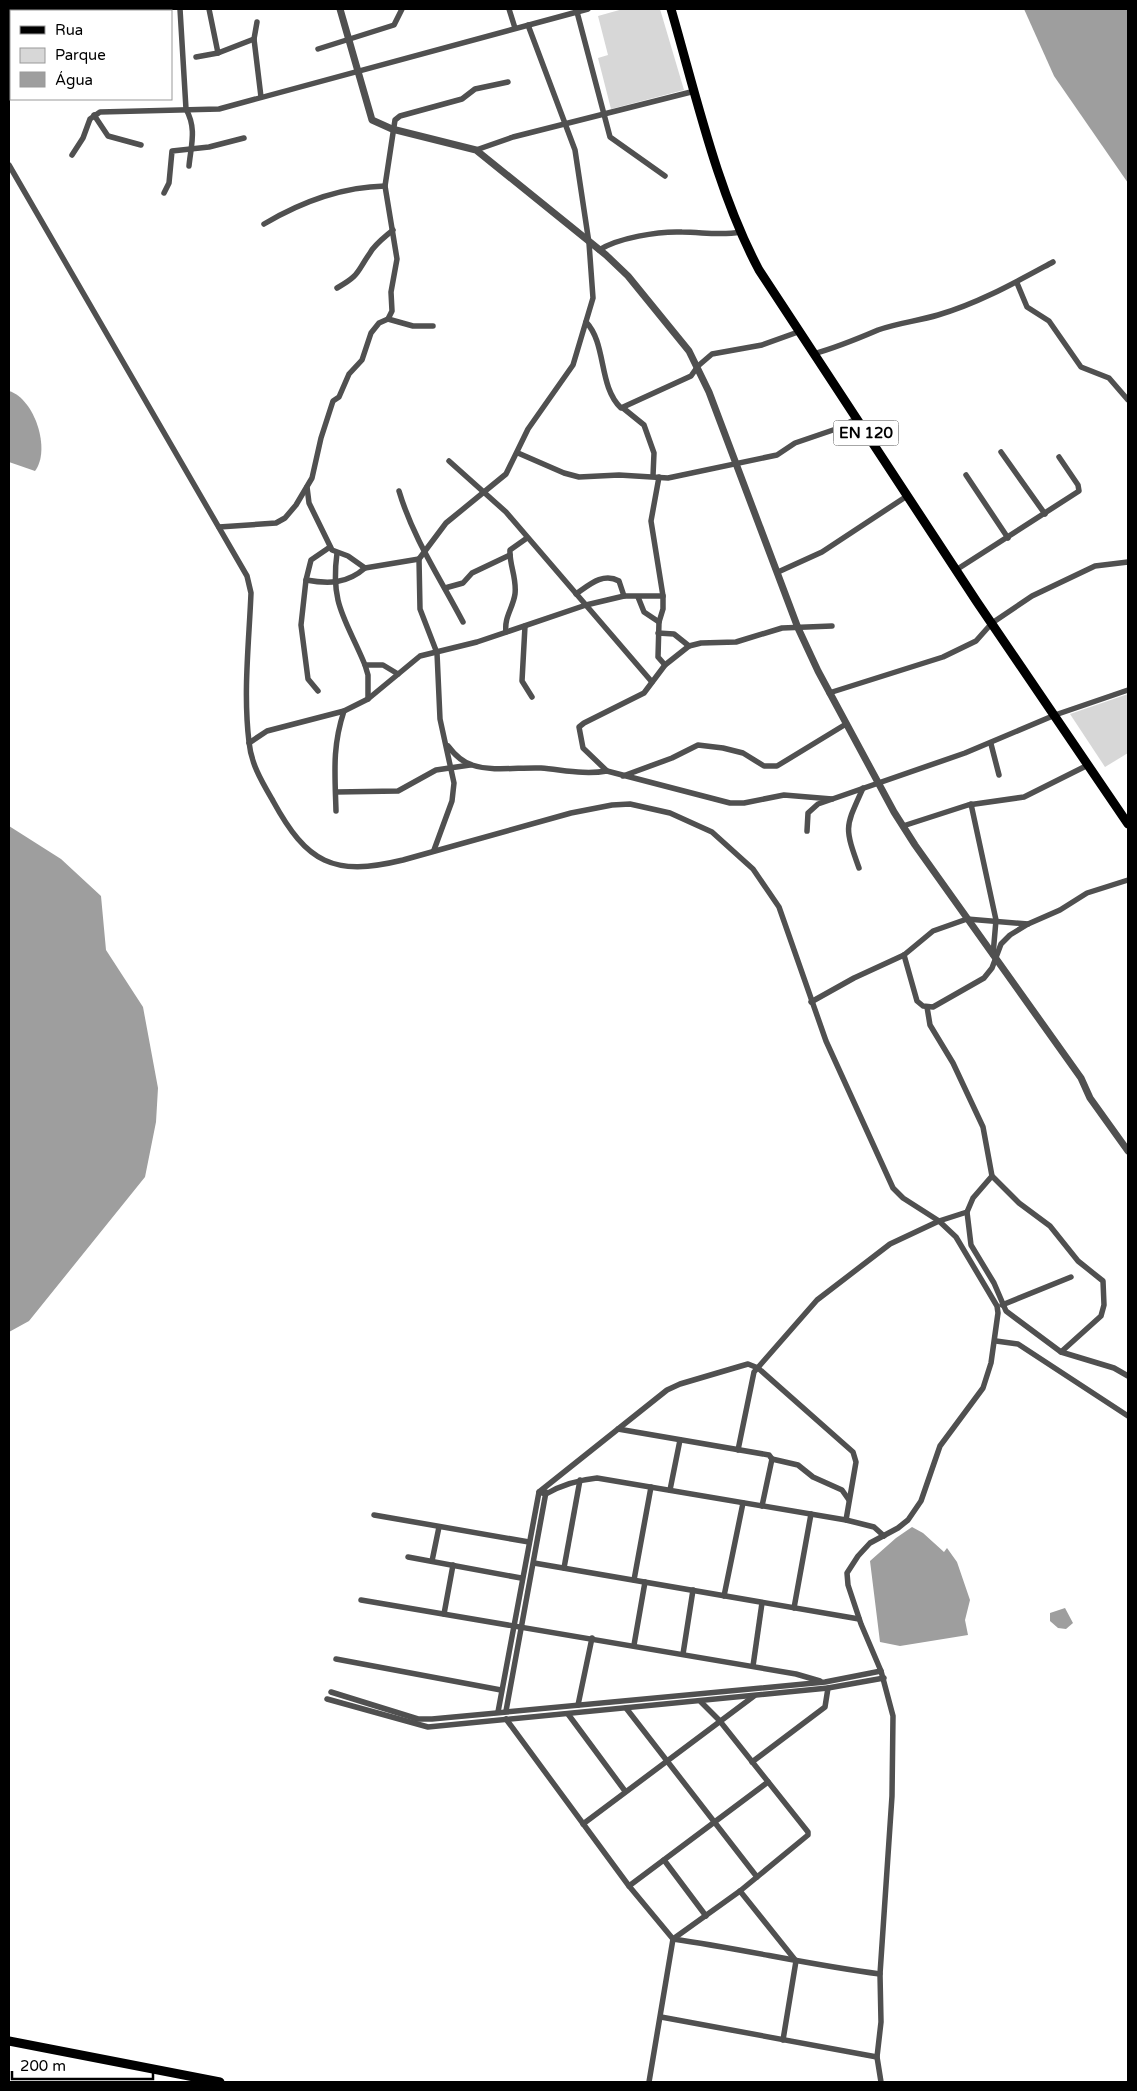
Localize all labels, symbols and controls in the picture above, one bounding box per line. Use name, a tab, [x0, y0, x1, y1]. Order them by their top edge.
legend	[10, 10, 172, 100]
text: Rua	[55, 21, 83, 39]
text: Parque	[55, 46, 106, 64]
text: Água	[55, 71, 93, 89]
road number: EN 120	[834, 420, 898, 446]
scale bar	[12, 2048, 154, 2080]
text: 200 m	[20, 2057, 66, 2075]

